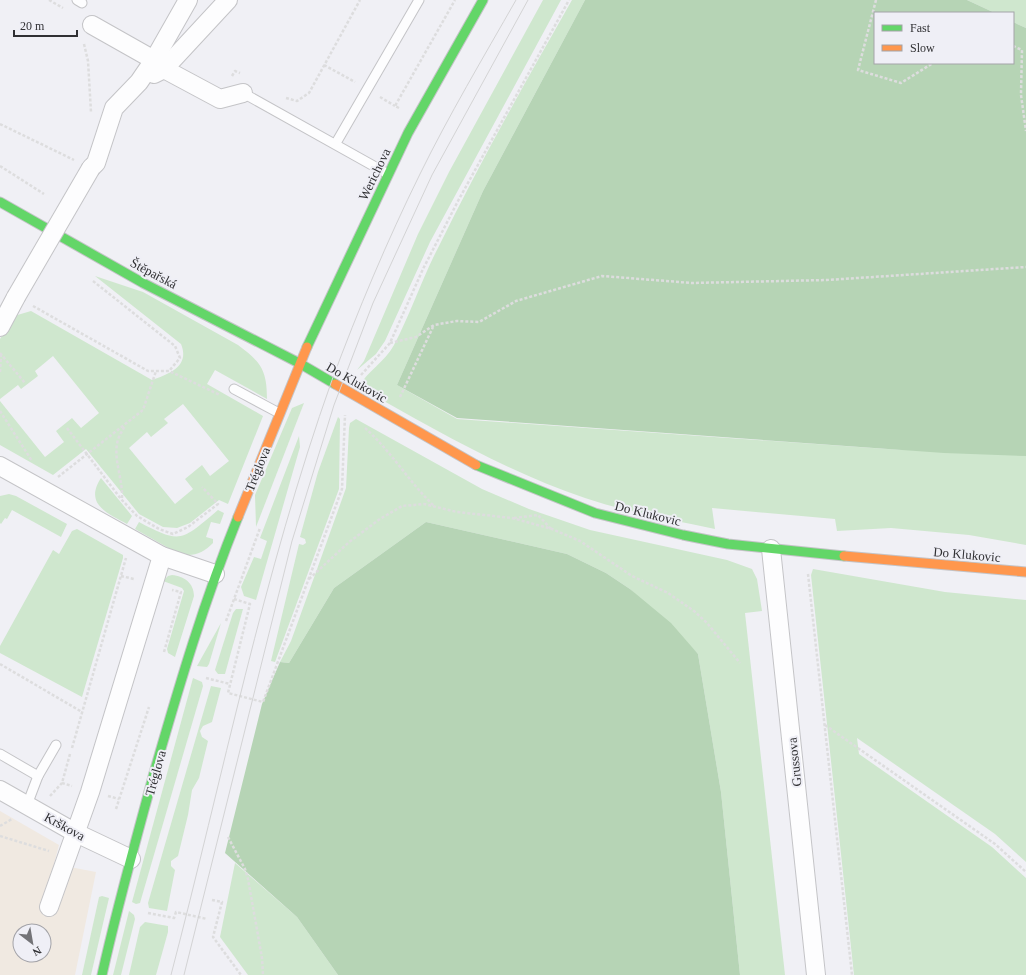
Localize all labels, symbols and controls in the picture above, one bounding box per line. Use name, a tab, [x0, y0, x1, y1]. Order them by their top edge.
scale bar	[14, 12, 77, 38]
legend	[874, 12, 1014, 64]
text: 20 m	[20, 19, 45, 33]
text: Fast	[910, 21, 931, 35]
text: Slow	[910, 41, 935, 55]
street label: Werichova	[355, 146, 394, 203]
street label: Štěpařská	[128, 255, 180, 292]
street label: Do Klukovic	[324, 359, 390, 406]
street label: Tréglova	[242, 445, 273, 494]
street label: Do Klukovic	[613, 498, 683, 529]
street label: Do Klukovic	[933, 544, 1001, 565]
street label: Grussova	[784, 737, 805, 787]
street label: Tréglova	[142, 749, 169, 798]
street label: Krškova	[42, 809, 88, 844]
north arrow	[12, 923, 52, 963]
text: N	[31, 944, 44, 959]

